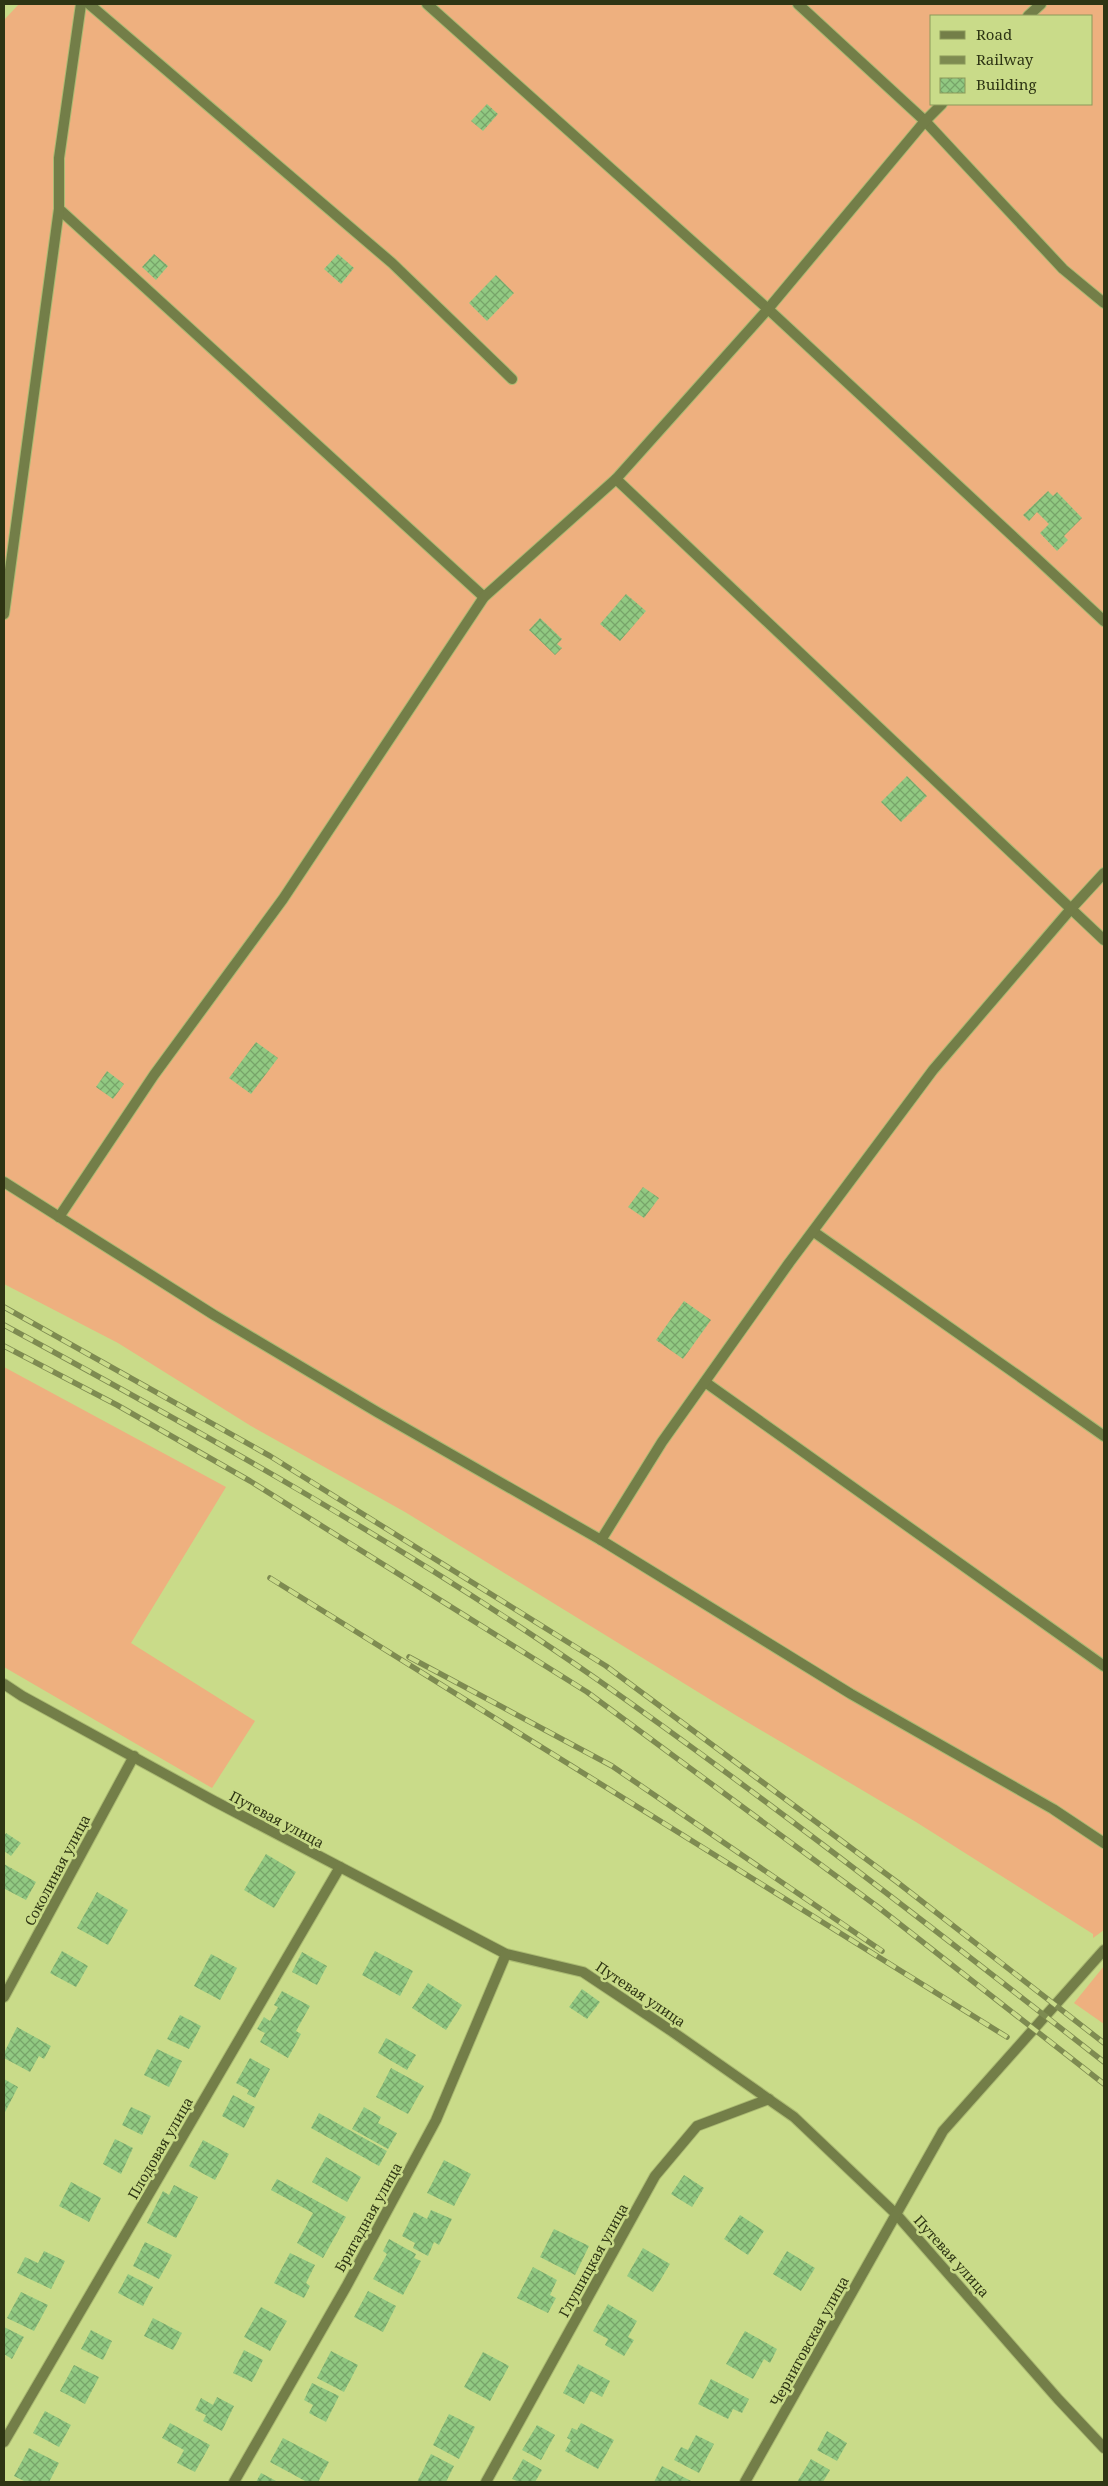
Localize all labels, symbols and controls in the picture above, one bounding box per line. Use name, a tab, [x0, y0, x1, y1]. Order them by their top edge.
legend	[930, 15, 1093, 105]
text: Road	[976, 24, 1012, 44]
text: Railway	[976, 49, 1034, 69]
text: Building	[976, 74, 1037, 94]
street label: Путевая улица	[226, 1786, 328, 1852]
street label: Соколиная улица	[20, 1811, 94, 1929]
street label: Путевая улица	[592, 1957, 690, 2031]
street label: Плодовая улица	[123, 2093, 197, 2203]
street label: Бригадная улица	[330, 2159, 406, 2275]
street label: Глушицкая улица	[554, 2200, 632, 2320]
street label: Путевая улица	[910, 2211, 994, 2301]
street label: Черниговская улица	[765, 2272, 853, 2410]

